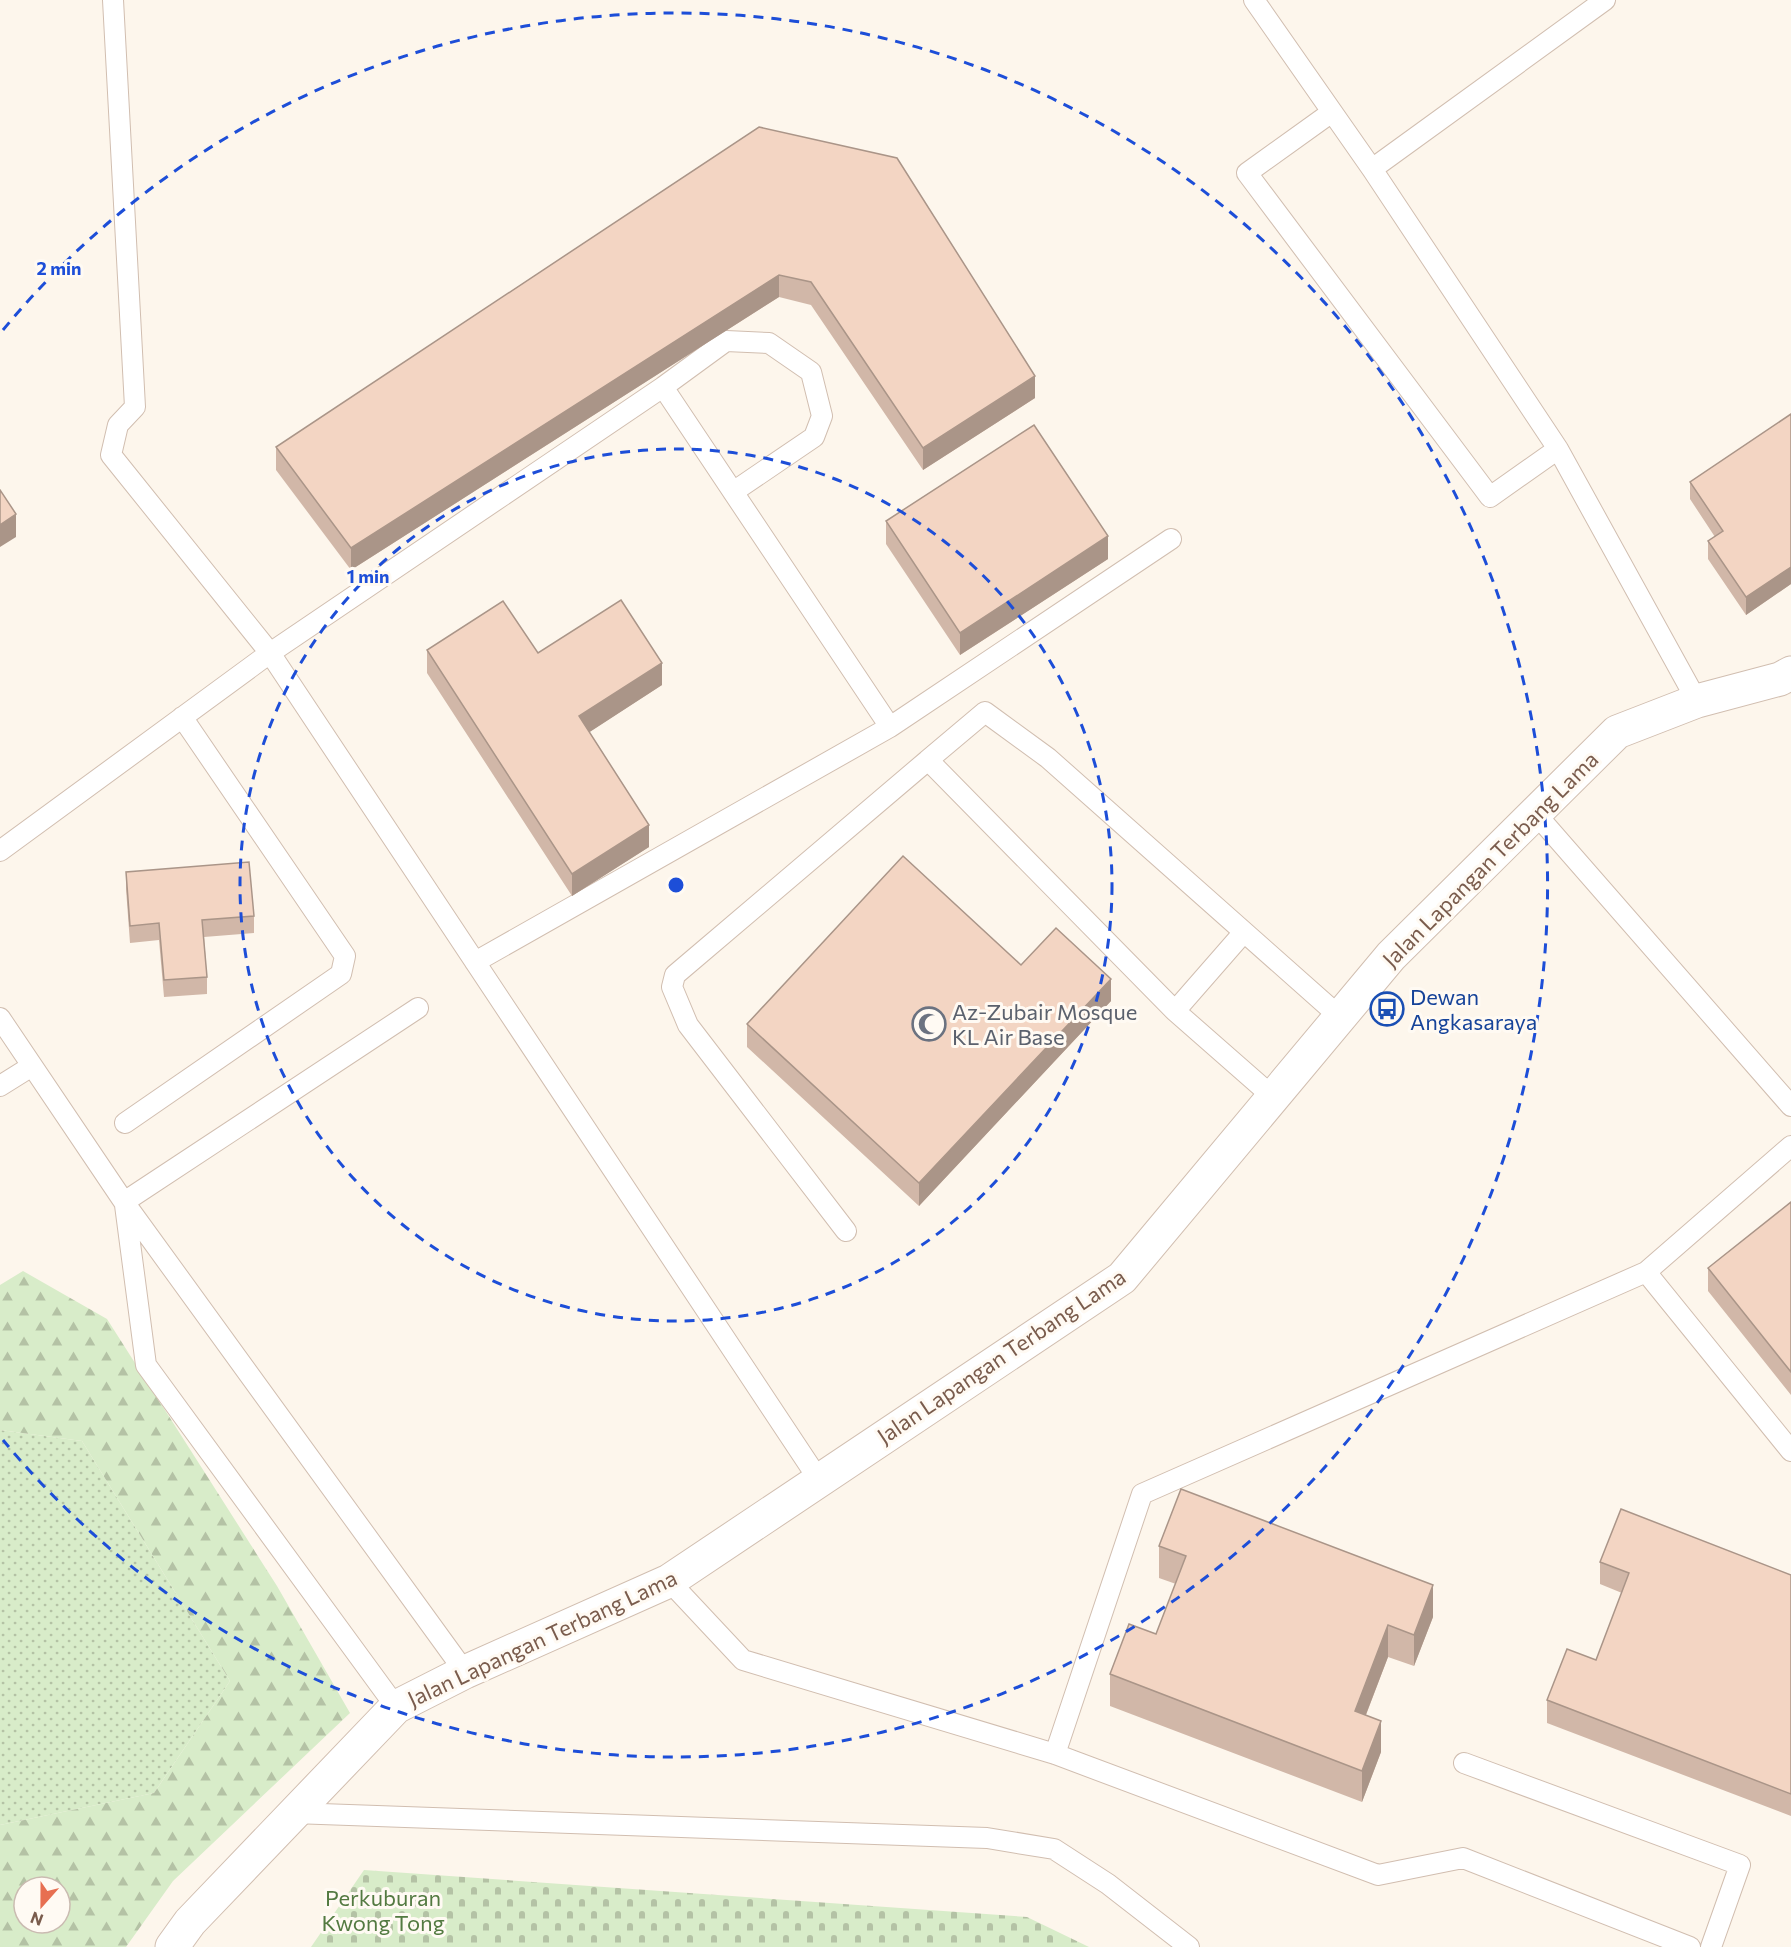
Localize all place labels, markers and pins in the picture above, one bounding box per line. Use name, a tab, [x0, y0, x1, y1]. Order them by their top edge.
centre of rings	[666, 875, 686, 895]
place label: Dewan Angkasaraya	[1410, 983, 1537, 1035]
bus stop icon: Dewan Angkasaraya	[1369, 991, 1405, 1027]
place label: Az-Zubair Mosque KL Air Base	[952, 998, 1137, 1050]
mosque icon: Az-Zubair Mosque KL Air Base	[911, 1006, 947, 1042]

